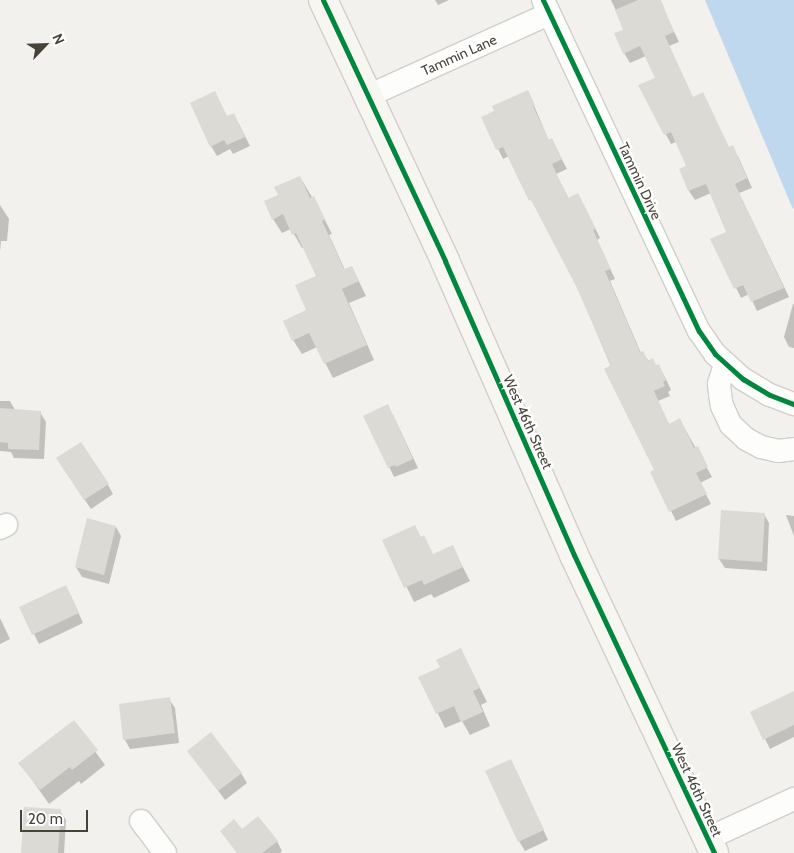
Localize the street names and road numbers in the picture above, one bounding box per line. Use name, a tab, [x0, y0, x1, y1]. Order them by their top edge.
street label: Tammin Lane	[419, 31, 499, 79]
street label: Tammin Drive	[615, 140, 665, 222]
street label: West 46th Street	[500, 372, 556, 472]
street label: West 46th Street	[668, 741, 726, 839]

